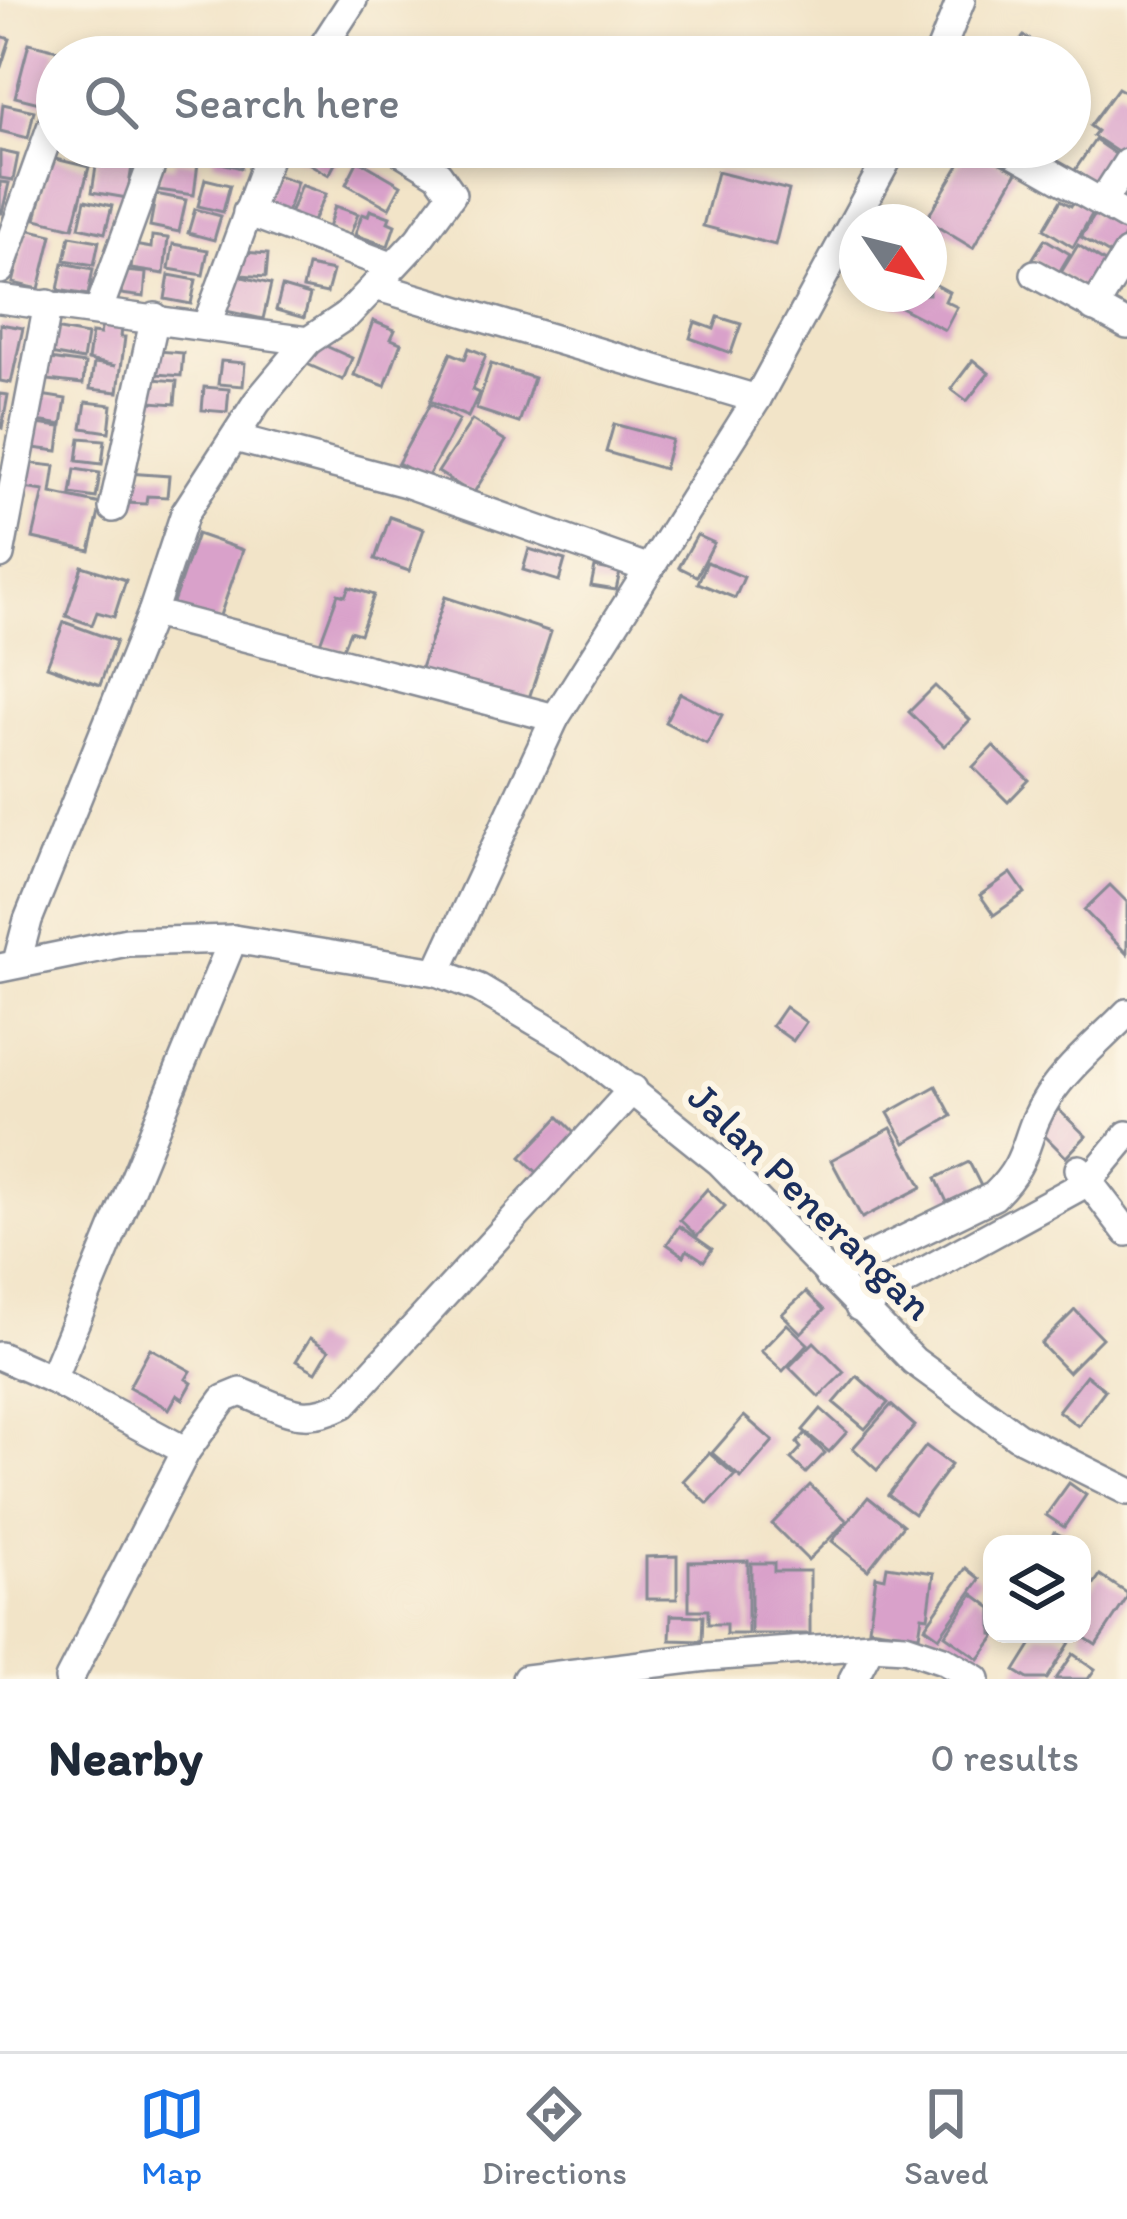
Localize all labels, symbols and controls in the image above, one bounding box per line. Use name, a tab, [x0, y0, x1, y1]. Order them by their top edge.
search box	[36, 36, 1091, 168]
icon: search	[78, 69, 144, 135]
text: Search here	[174, 75, 400, 129]
north arrow	[839, 204, 947, 312]
street label: Jalan Penerangan	[678, 1071, 944, 1331]
map controls	[983, 1535, 1091, 1643]
button: layers	[983, 1535, 1091, 1643]
text: Nearby	[48, 1727, 203, 1788]
text: 0 results	[930, 1734, 1079, 1781]
tab: Map	[139, 2081, 205, 2192]
tab: Directions	[482, 2081, 627, 2192]
tab: Saved	[904, 2081, 988, 2192]

